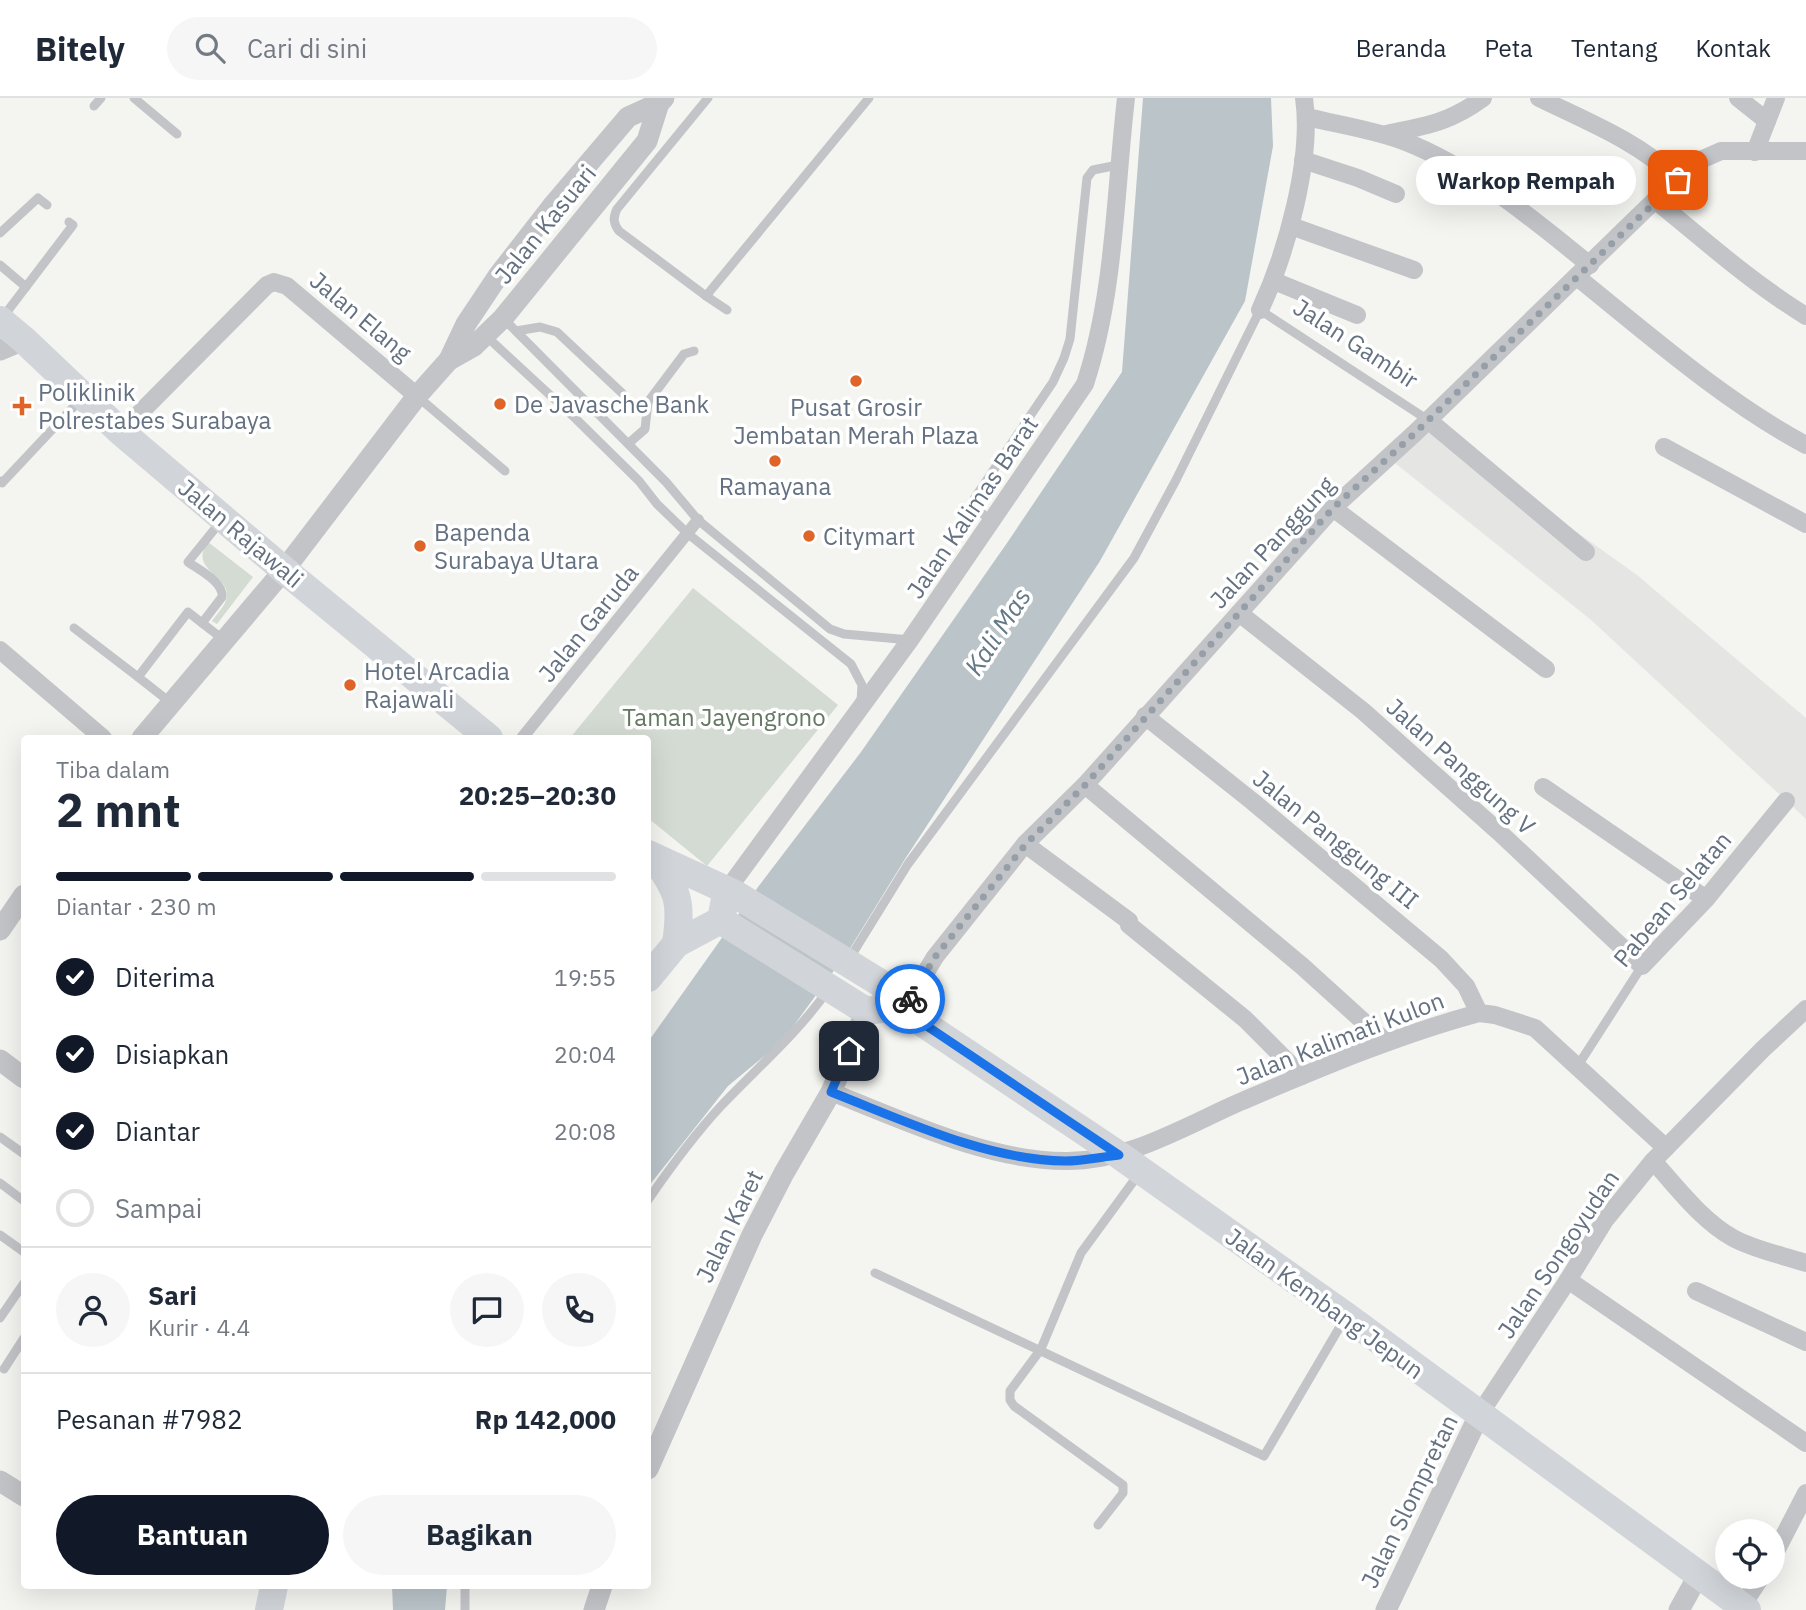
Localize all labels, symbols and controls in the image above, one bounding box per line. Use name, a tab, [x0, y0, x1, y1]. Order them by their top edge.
search box	[167, 17, 657, 80]
text: Bitely	[35, 27, 125, 70]
icon: search	[191, 29, 229, 67]
text: Cari di sini	[247, 31, 367, 65]
text: Beranda	[1356, 32, 1446, 64]
text: Peta	[1484, 32, 1533, 64]
text: Tentang	[1571, 32, 1657, 64]
text: Kontak	[1695, 32, 1771, 64]
pin	[1648, 150, 1708, 210]
callout: Warkop Rempah	[1416, 155, 1636, 204]
street label: Jalan Kasuari	[487, 158, 603, 290]
icon: bag	[1659, 161, 1697, 199]
text: Warkop Rempah	[1437, 165, 1615, 195]
street label: Jalan Elang	[303, 264, 419, 368]
street label: Jalan Gambir	[1287, 291, 1425, 395]
marker: Pusat Grosir Jembatan Merah Plaza	[848, 373, 864, 389]
place label: Poliklinik Polrestabes Surabaya	[38, 376, 271, 436]
place label: De Javasche Bank	[514, 388, 710, 420]
place label: Pusat Grosir Jembatan Merah Plaza	[734, 391, 979, 451]
marker: Poliklinik Polrestabes Surabaya	[12, 396, 32, 416]
marker: De Javasche Bank	[492, 396, 508, 412]
street label: Jalan Kalimas Barat	[899, 410, 1045, 604]
marker: Ramayana	[767, 453, 783, 469]
street label: Jalan Panggung	[1202, 469, 1342, 615]
place label: Ramayana	[719, 470, 831, 502]
street label: Jalan Rajawali	[172, 471, 310, 595]
place label: Bapenda Surabaya Utara	[434, 516, 599, 576]
place label: Citymart	[823, 520, 915, 552]
marker: Citymart	[801, 528, 817, 544]
marker: Bapenda Surabaya Utara	[412, 538, 428, 554]
street label: Jalan Garuda	[531, 557, 645, 688]
water label: Kali Mas	[956, 581, 1038, 681]
place label: Hotel Arcadia Rajawali	[364, 655, 510, 715]
marker: Hotel Arcadia Rajawali	[342, 677, 358, 693]
street label: Jalan Panggung V	[1380, 691, 1543, 842]
park label: Taman Jayengrono	[622, 701, 826, 733]
text: Tiba dalam	[56, 754, 170, 784]
street label: Jalan Panggung III	[1247, 762, 1425, 916]
text: 20:25–20:30	[459, 778, 616, 812]
text: 2 mnt	[56, 780, 181, 840]
street label: Pabean Selatan	[1606, 824, 1738, 974]
text: Diantar · 230 m	[56, 891, 217, 921]
icon: check	[56, 958, 94, 996]
text: Diterima	[115, 960, 215, 994]
text: 19:55	[554, 962, 616, 992]
courier	[875, 964, 945, 1034]
icon: bike	[891, 980, 929, 1018]
street label: Jalan Kalimati Kulon	[1232, 984, 1448, 1092]
pin	[819, 1021, 879, 1081]
icon: home	[830, 1032, 868, 1070]
icon: check	[56, 1035, 94, 1073]
text: Disiapkan	[115, 1037, 229, 1071]
text: 20:04	[554, 1039, 616, 1069]
icon: check	[56, 1112, 94, 1150]
text: Diantar	[115, 1114, 200, 1148]
text: 20:08	[554, 1116, 616, 1146]
street label: Jalan Karet	[688, 1164, 770, 1288]
street label: Jalan Songoyudan	[1490, 1164, 1626, 1344]
text: Sampai	[115, 1191, 202, 1225]
street label: Jalan Kembang Jepun	[1219, 1220, 1431, 1386]
button: person	[56, 1273, 130, 1347]
button: chat	[450, 1273, 524, 1347]
button: phone	[542, 1273, 616, 1347]
text: Sari	[148, 1278, 197, 1312]
text: Kurir · 4.4	[148, 1312, 250, 1342]
text: Pesanan #7982	[56, 1402, 243, 1436]
text: Rp 142,000	[475, 1402, 616, 1436]
street label: Jalan Slompretan	[1353, 1409, 1465, 1593]
button: Bantuan	[56, 1495, 329, 1575]
button: Bagikan	[343, 1495, 616, 1575]
map controls	[1715, 1519, 1785, 1589]
button: locate	[1715, 1519, 1785, 1589]

